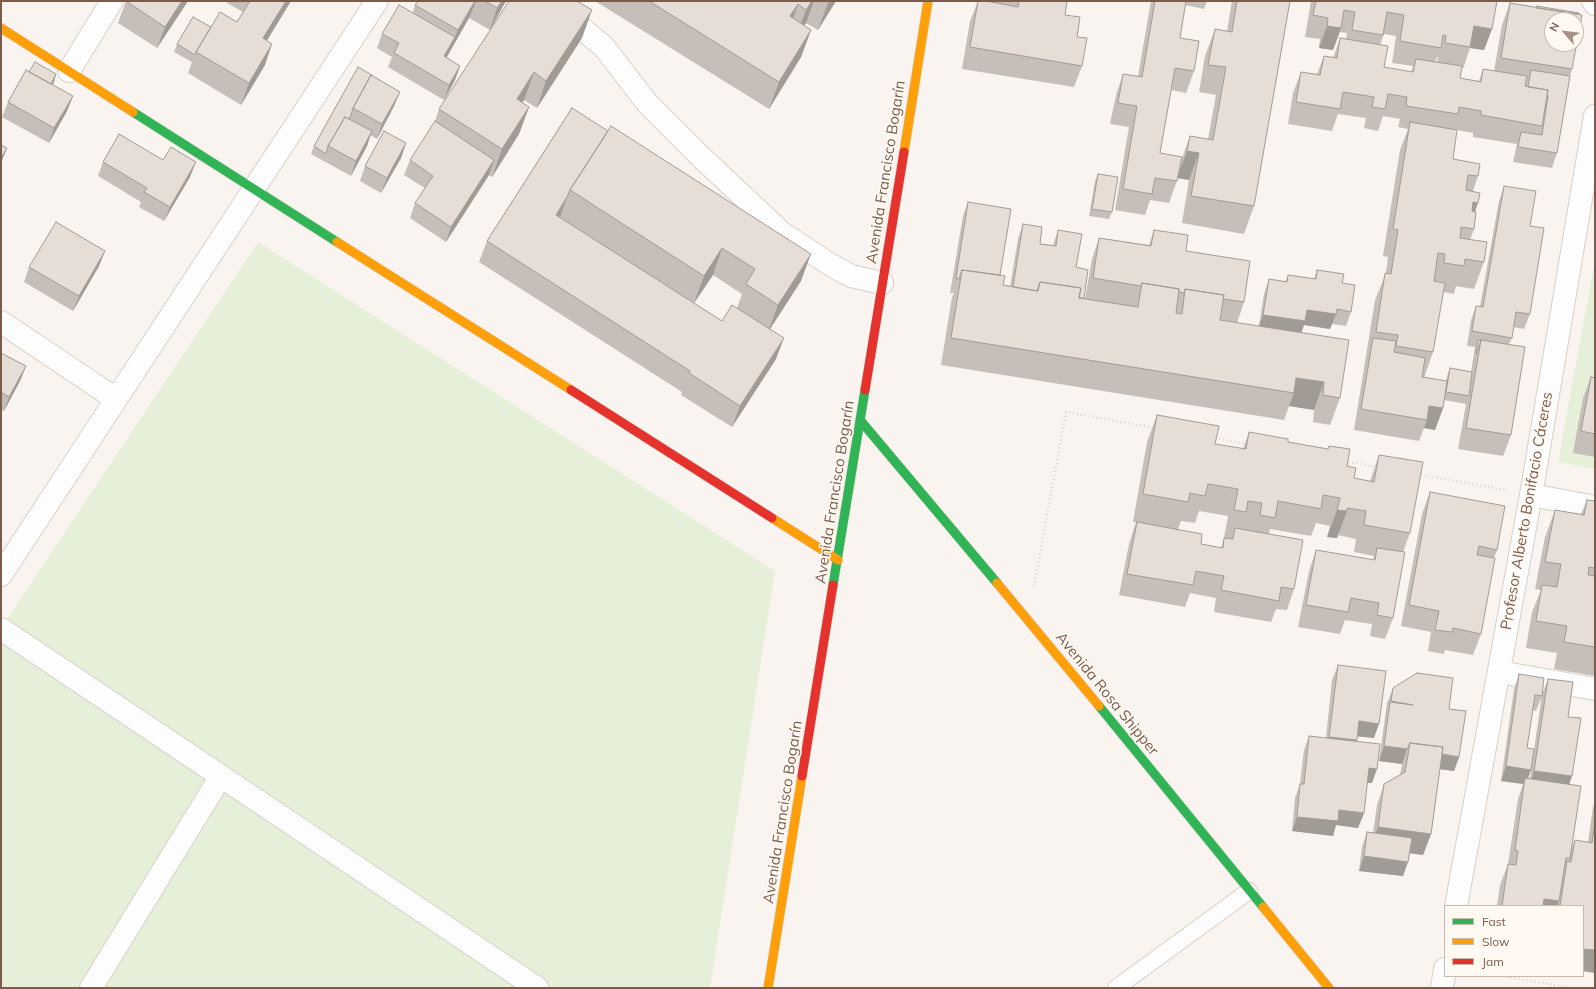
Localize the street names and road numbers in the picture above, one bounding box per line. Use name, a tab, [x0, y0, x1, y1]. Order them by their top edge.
street label: Avenida Francisco Bogarín	[863, 79, 909, 265]
street label: Profesor Alberto Bonifacio Cáceres	[1497, 391, 1557, 631]
street label: Avenida Francisco Bogarín	[812, 399, 858, 585]
street label: Avenida Rosa Shipper	[1052, 629, 1162, 759]
street label: Avenida Francisco Bogarín	[760, 719, 806, 905]

